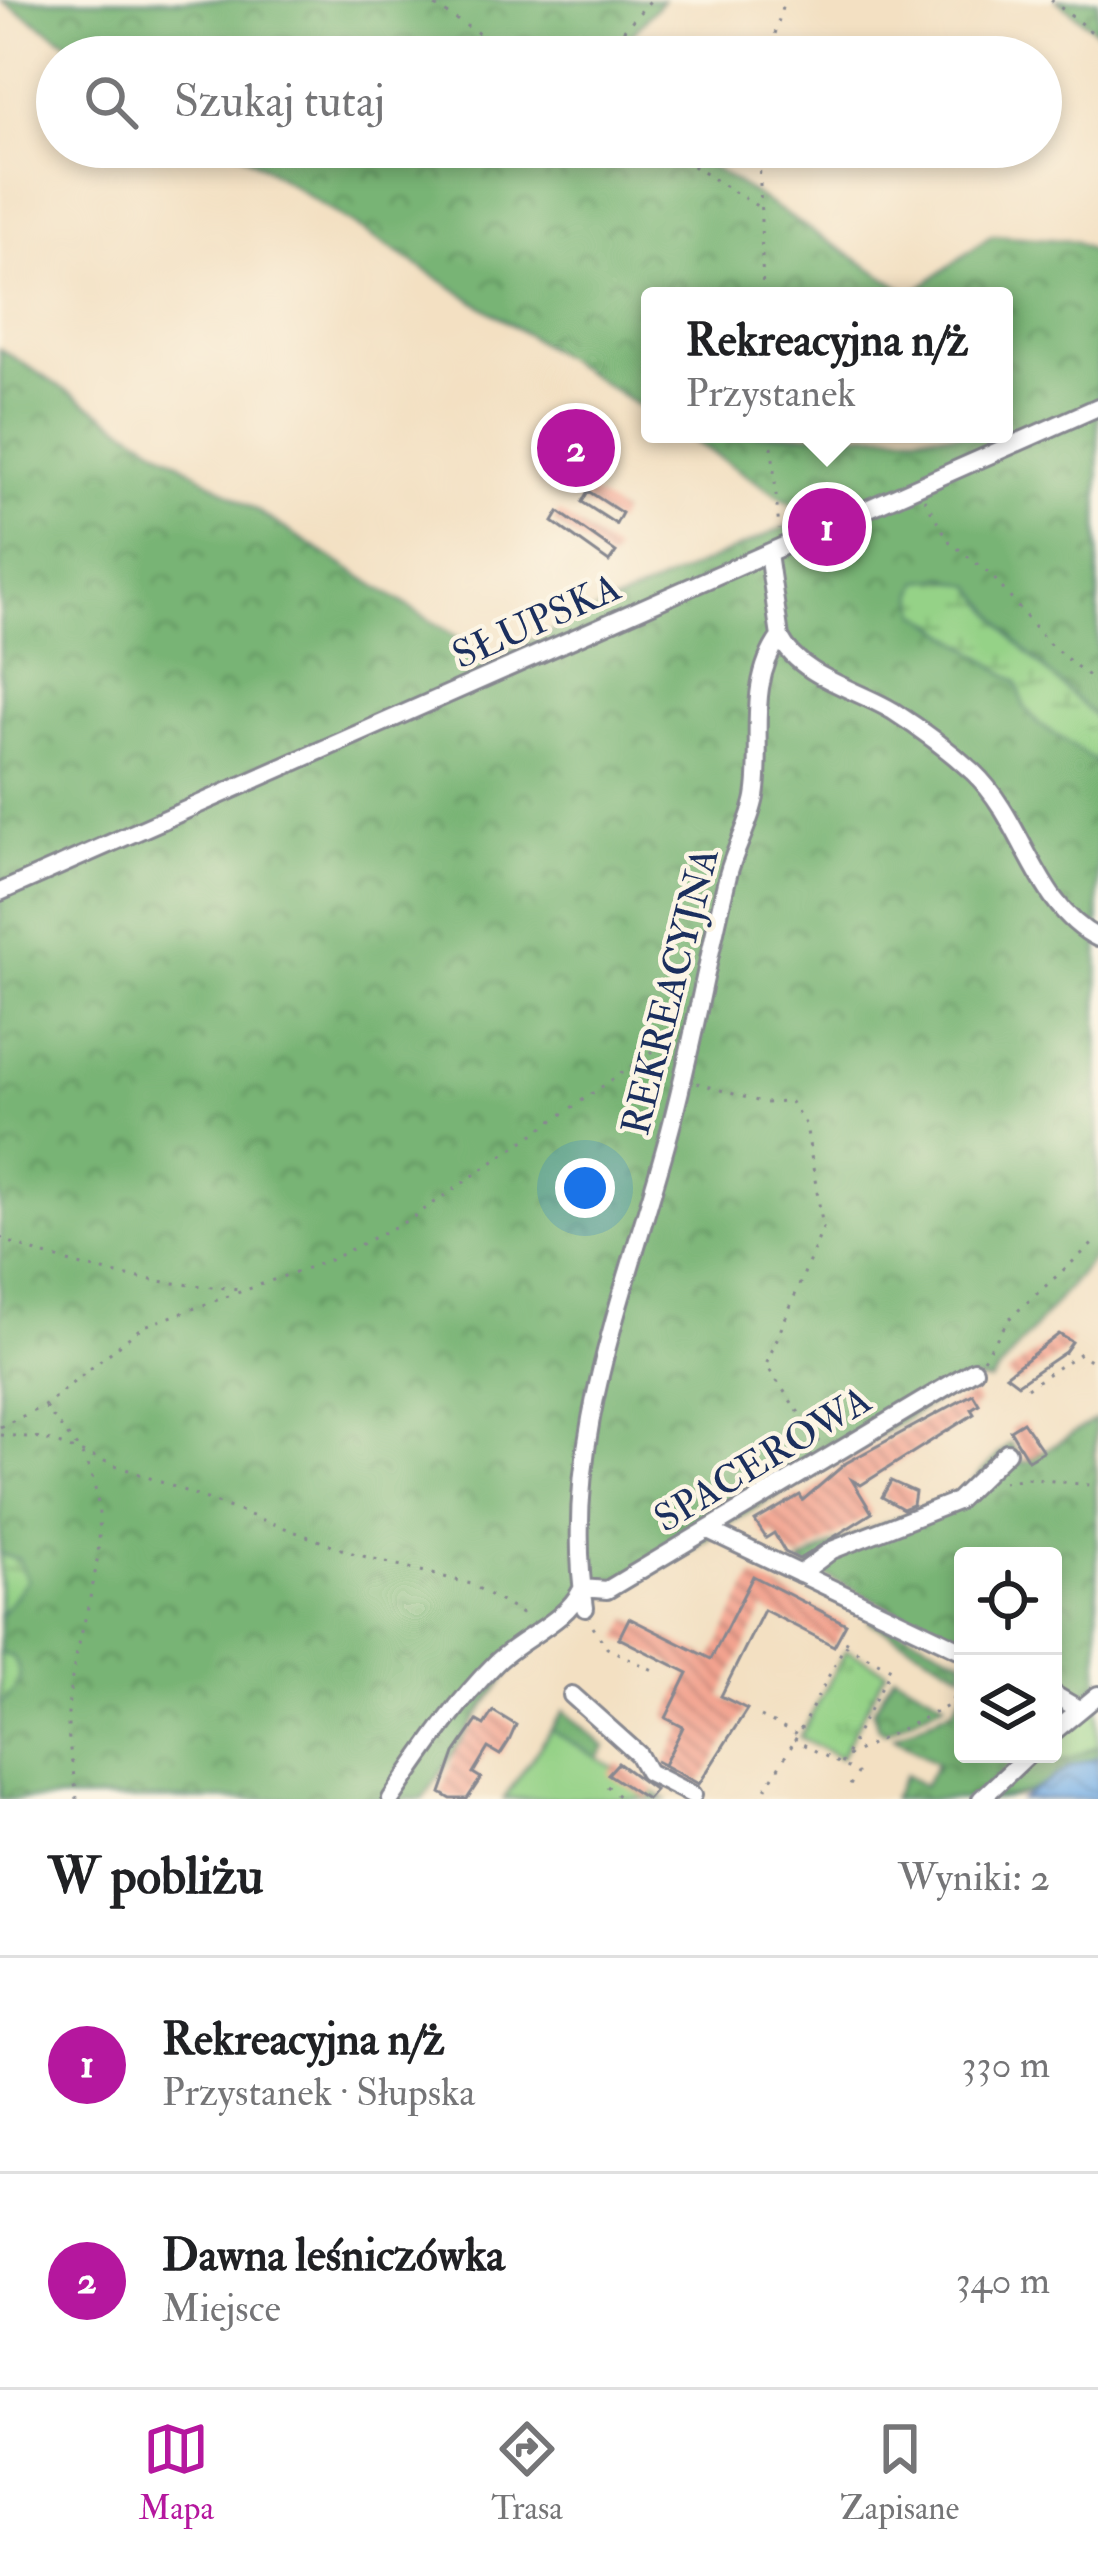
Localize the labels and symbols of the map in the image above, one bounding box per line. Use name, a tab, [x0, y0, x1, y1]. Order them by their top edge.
pin: 2	[537, 403, 615, 493]
pin: 1	[788, 482, 866, 572]
street label: SŁUPSKA	[445, 563, 628, 680]
street label: REKREACYJNA	[611, 842, 730, 1140]
your location	[555, 1158, 615, 1218]
street label: SPACEROWA	[645, 1375, 880, 1543]

